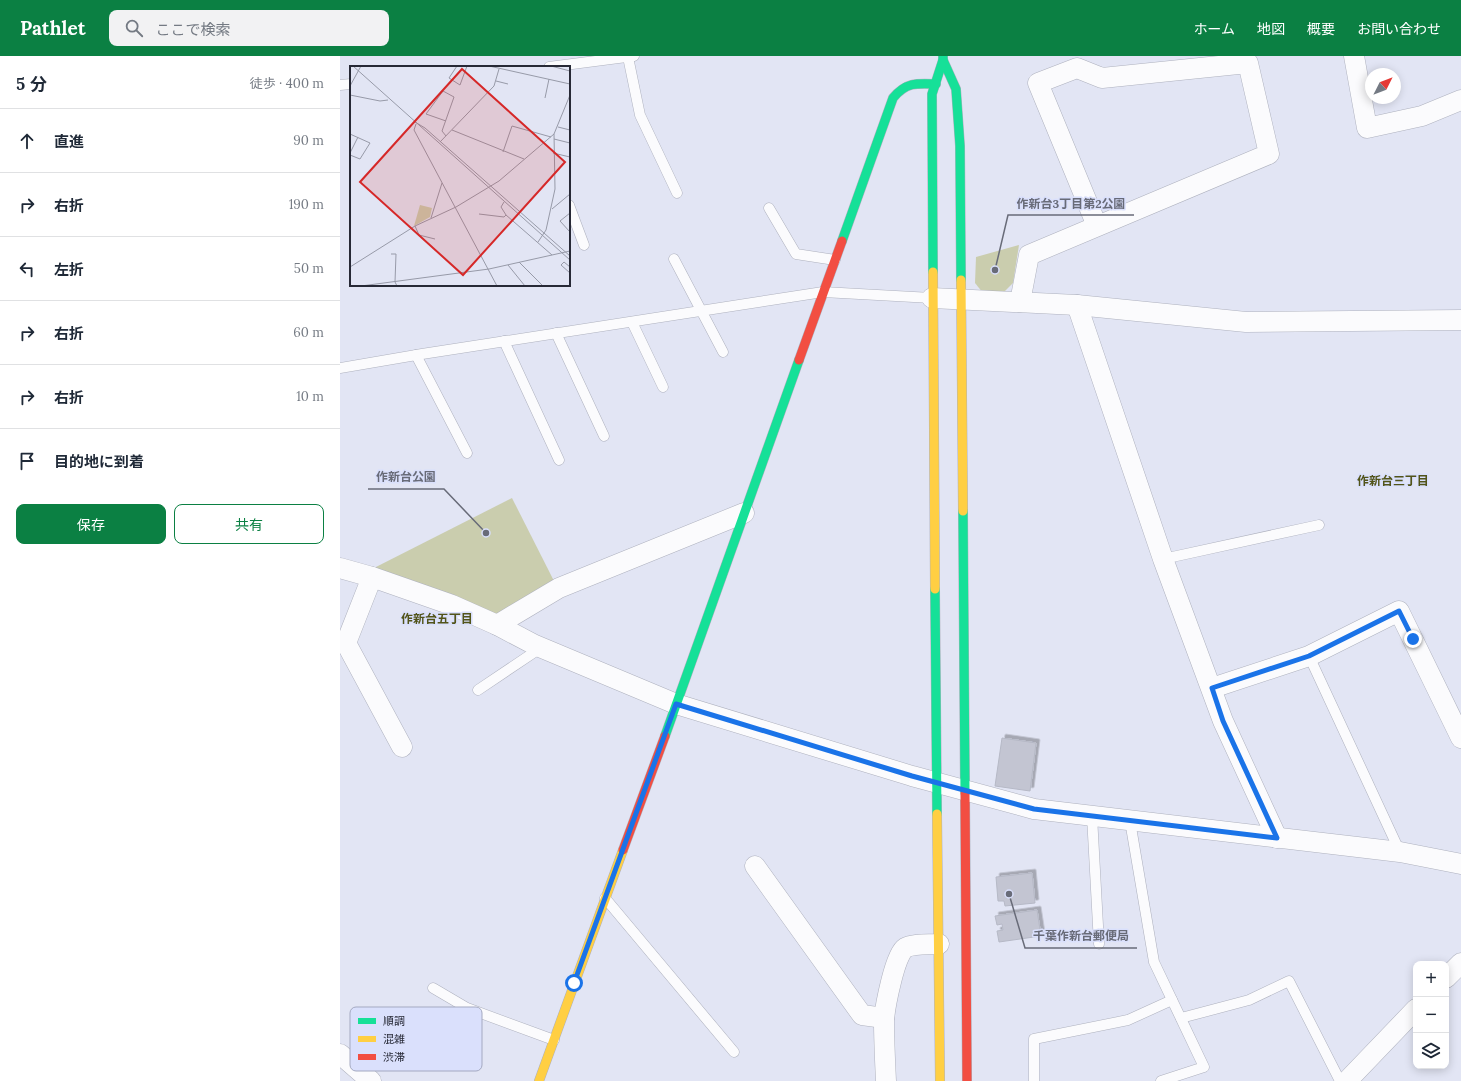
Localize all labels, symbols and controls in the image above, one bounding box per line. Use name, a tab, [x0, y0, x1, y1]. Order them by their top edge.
search box	[109, 10, 389, 46]
text: Pathlet	[20, 16, 85, 40]
icon: search	[123, 17, 145, 39]
text: ここで検索	[155, 20, 231, 39]
text: ホーム	[1193, 20, 1235, 38]
text: 地図	[1257, 20, 1285, 38]
text: 概要	[1307, 20, 1335, 38]
text: お問い合わせ	[1357, 20, 1441, 38]
inset map	[350, 66, 570, 286]
north arrow	[1365, 68, 1401, 104]
text: 5 分	[16, 73, 47, 95]
text: 徒歩 · 400 m	[250, 75, 324, 92]
icon: ahead	[16, 130, 38, 152]
text: 直進	[54, 132, 84, 151]
text: 90 m	[293, 132, 324, 149]
callout: 作新台3丁目第2公園	[1008, 191, 1134, 215]
icon: right	[16, 194, 38, 216]
text: 右折	[54, 196, 84, 215]
text: 190 m	[289, 196, 324, 213]
text: 作新台3丁目第2公園	[1016, 196, 1126, 211]
icon: left	[16, 258, 38, 280]
text: 左折	[54, 260, 84, 279]
text: 50 m	[294, 260, 324, 277]
icon: right	[16, 322, 38, 344]
text: 右折	[54, 324, 84, 343]
text: 60 m	[293, 324, 324, 341]
icon: right	[16, 386, 38, 408]
text: 右折	[54, 388, 84, 407]
text: 10 m	[296, 388, 324, 405]
icon: arrive	[16, 450, 38, 472]
text: 目的地に到着	[54, 452, 144, 471]
callout: 作新台公園	[368, 465, 444, 489]
text: 作新台公園	[376, 469, 436, 484]
district label: 作新台三丁目	[1357, 473, 1429, 488]
button: 保存	[16, 504, 166, 544]
button: 共有	[174, 504, 324, 544]
district label: 作新台五丁目	[401, 611, 473, 626]
route end	[1404, 630, 1422, 648]
callout: 千葉作新台郵便局	[1025, 924, 1137, 948]
text: 千葉作新台郵便局	[1033, 928, 1129, 943]
map controls	[1413, 961, 1449, 1069]
button: +	[1413, 961, 1449, 997]
route start	[565, 974, 583, 992]
button: −	[1413, 997, 1449, 1033]
legend	[350, 1007, 482, 1071]
text: 順調	[383, 1014, 405, 1028]
text: 混雑	[383, 1032, 405, 1046]
button: layers	[1413, 1033, 1449, 1069]
text: 渋滞	[383, 1050, 405, 1064]

